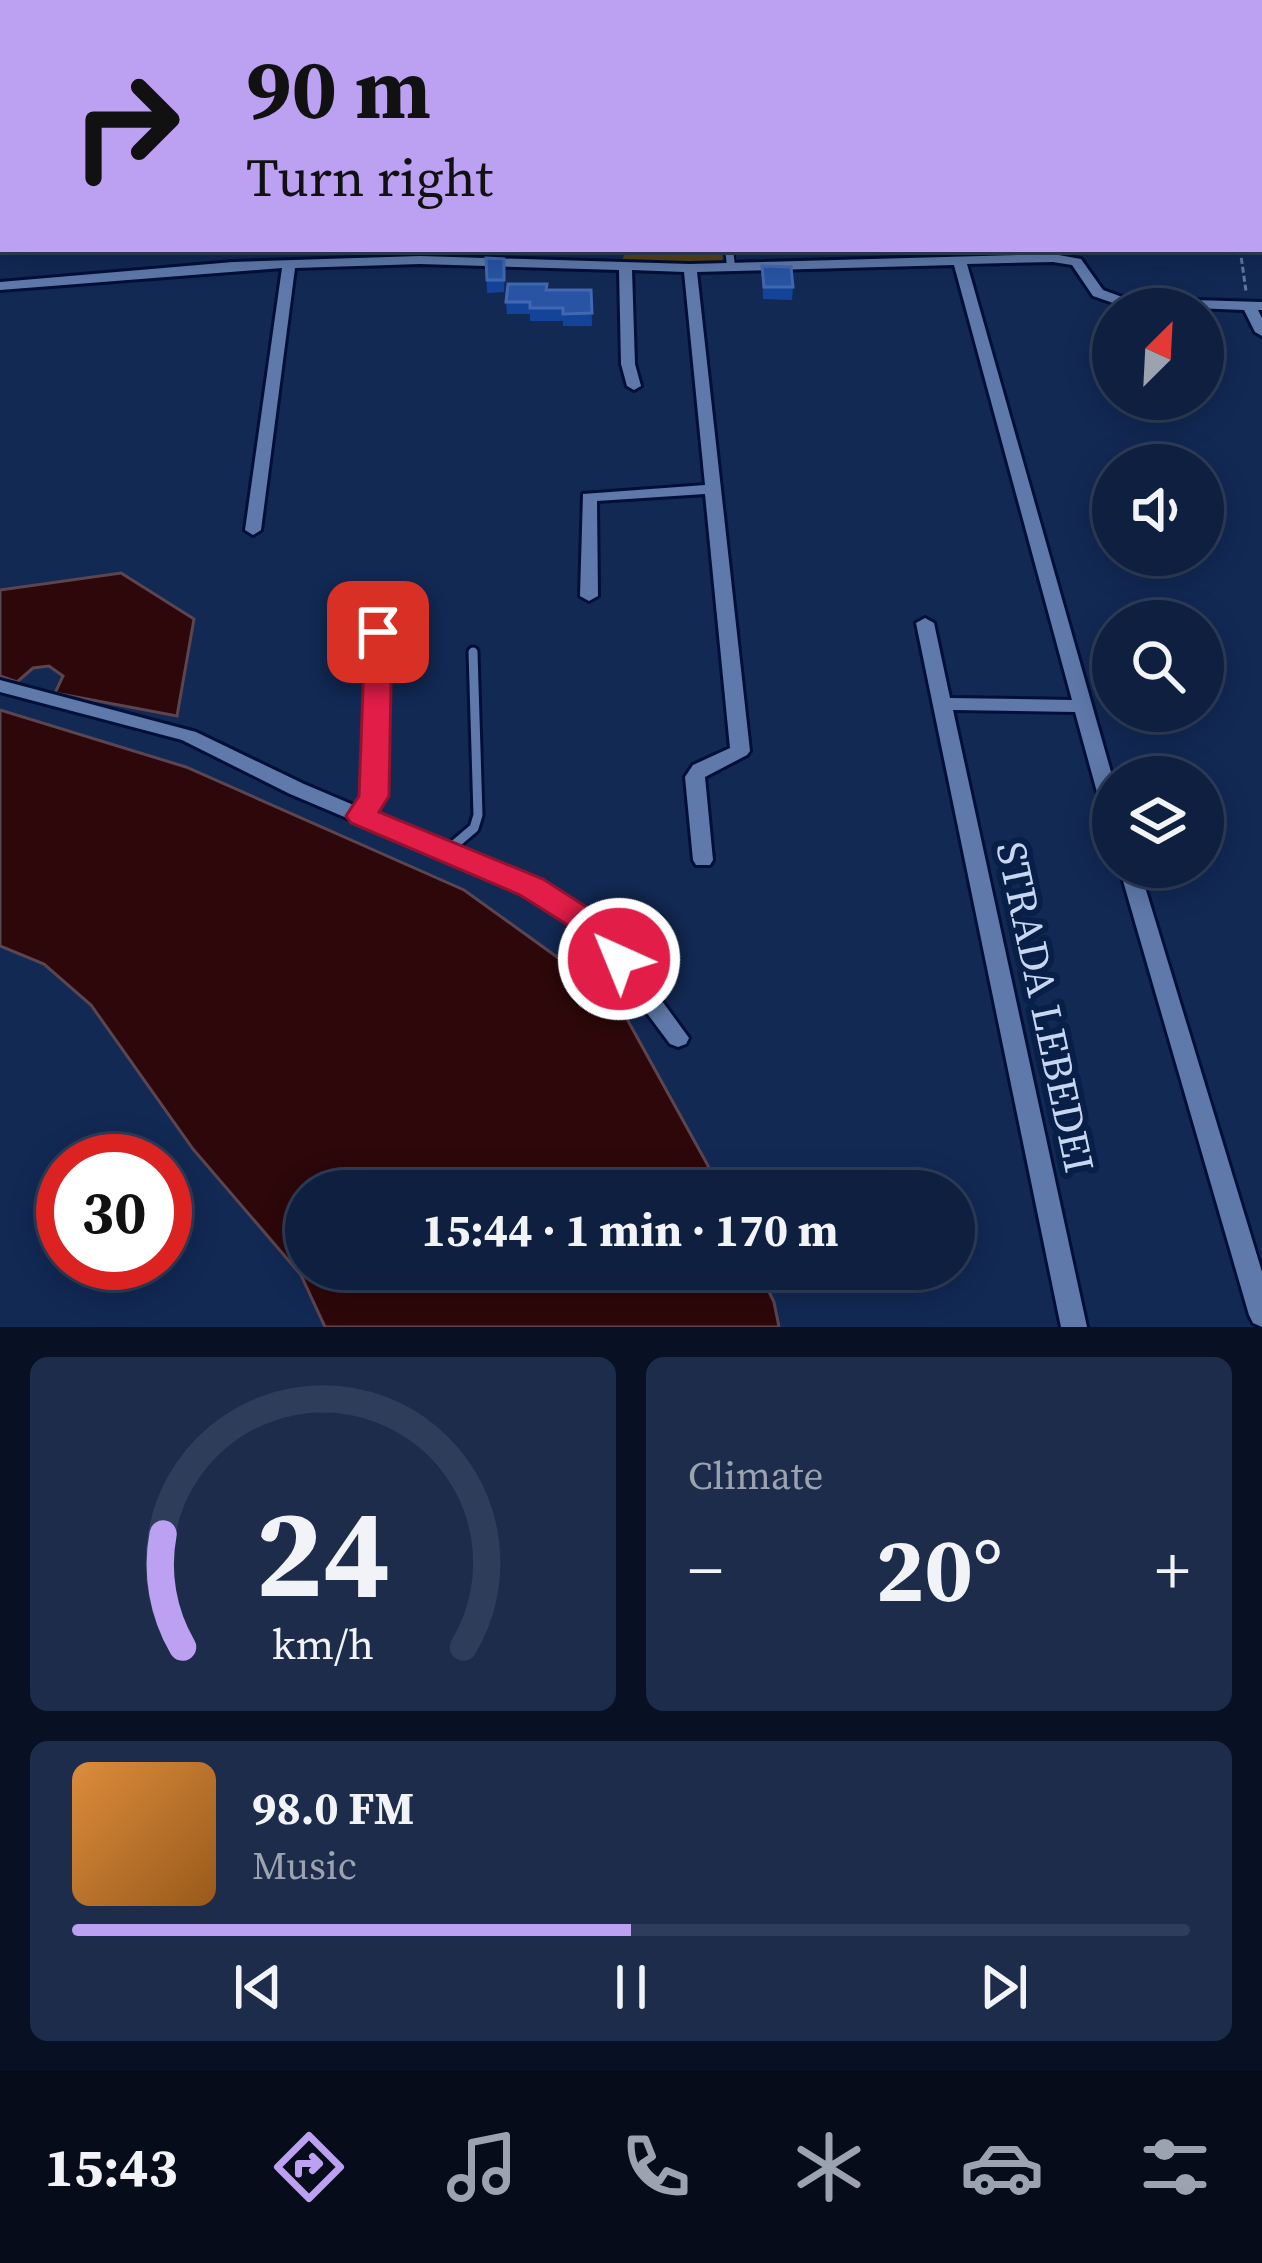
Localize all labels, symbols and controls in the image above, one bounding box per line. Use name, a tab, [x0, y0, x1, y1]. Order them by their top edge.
text: 90 m	[246, 31, 431, 146]
icon: right	[48, 48, 204, 204]
text: Turn right	[246, 140, 493, 214]
north arrow	[1092, 288, 1224, 420]
map controls	[1092, 288, 1224, 888]
button: sound	[1092, 444, 1224, 576]
pin	[327, 581, 429, 683]
icon: arrive	[345, 599, 411, 665]
button: search	[1092, 600, 1224, 732]
button: layers	[1092, 756, 1224, 888]
street label: STRADA LEBEDEI	[983, 836, 1109, 1178]
position arrow	[556, 896, 682, 1022]
speed limit sign: 30	[36, 1134, 192, 1290]
text: 15:44 · 1 min · 170 m	[422, 1199, 838, 1261]
text: Climate	[688, 1449, 823, 1502]
text: 24	[255, 1467, 391, 1638]
text: 20°	[875, 1508, 1003, 1631]
text: −	[688, 1525, 723, 1615]
text: +	[1155, 1525, 1190, 1615]
text: km/h	[272, 1615, 374, 1673]
text: 98.0 FM	[252, 1777, 414, 1839]
text: Music	[252, 1839, 357, 1892]
icon: previous	[225, 1954, 291, 2020]
icon: pause	[598, 1954, 664, 2020]
icon: next	[971, 1954, 1037, 2020]
icon: directions	[267, 2125, 351, 2209]
icon: music	[440, 2125, 524, 2209]
icon: phone	[614, 2125, 698, 2209]
icon: climate	[787, 2125, 871, 2209]
icon: car	[960, 2125, 1044, 2209]
icon: filters	[1133, 2125, 1217, 2209]
text: 15:43	[45, 2130, 178, 2204]

